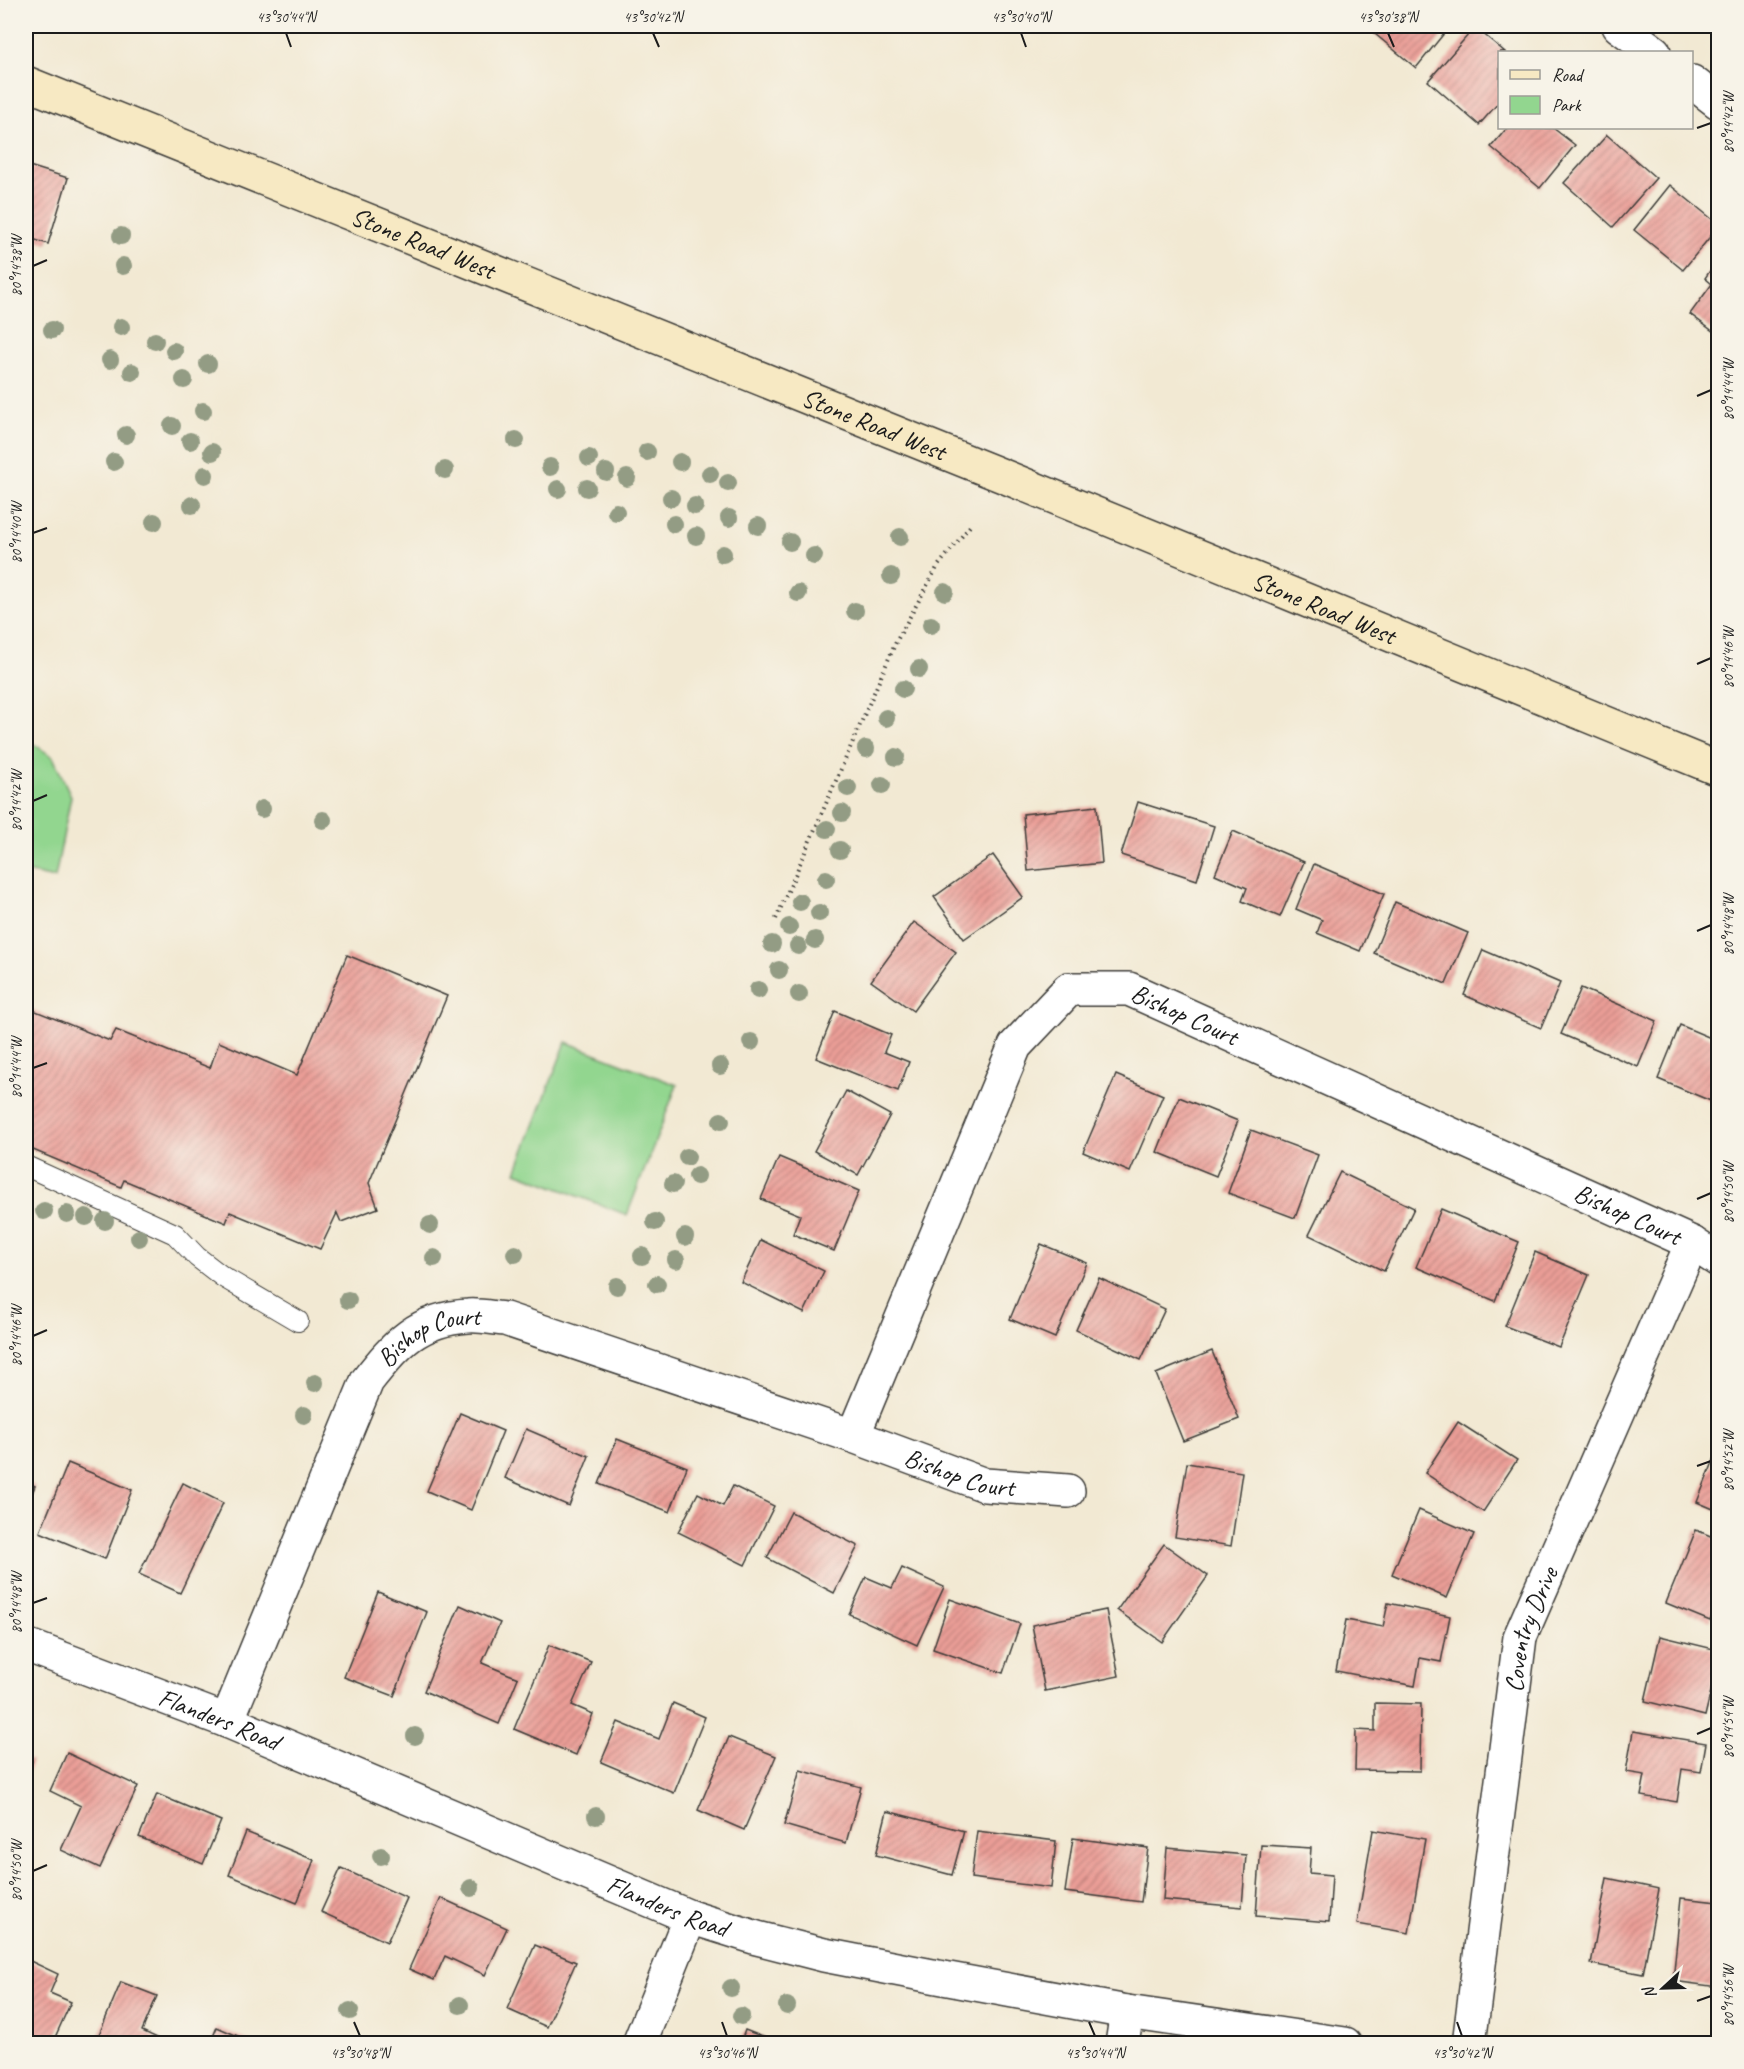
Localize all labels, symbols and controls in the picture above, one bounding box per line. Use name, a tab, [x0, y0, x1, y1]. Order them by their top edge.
text: 43°30'44"N	[256, 8, 319, 27]
text: 43°30'42"N	[623, 8, 686, 27]
text: 43°30'40"N	[991, 8, 1054, 27]
text: 43°30'38"N	[1358, 8, 1421, 27]
legend	[1498, 51, 1693, 129]
text: Road	[1552, 64, 1585, 86]
text: 80°14'42"W	[1719, 89, 1738, 153]
text: Park	[1552, 94, 1582, 116]
street label: Stone Road West	[346, 199, 502, 288]
text: 80°14'38"W	[7, 232, 26, 296]
text: 80°14'44"W	[1719, 356, 1738, 420]
street label: Stone Road West	[797, 381, 953, 469]
text: 80°14'40"W	[7, 499, 26, 563]
street label: Stone Road West	[1247, 564, 1403, 653]
text: 80°14'46"W	[1719, 624, 1738, 688]
text: 80°14'42"W	[7, 767, 26, 831]
text: 80°14'48"W	[1719, 891, 1738, 955]
street label: Bishop Court	[1126, 976, 1245, 1054]
text: 80°14'44"W	[7, 1034, 26, 1098]
text: 80°14'50"W	[1719, 1159, 1738, 1223]
street label: Bishop Court	[1569, 1176, 1688, 1254]
street label: Bishop Court	[370, 1300, 483, 1374]
text: 80°14'46"W	[7, 1302, 26, 1366]
text: 80°14'52"W	[1719, 1427, 1738, 1491]
street label: Bishop Court	[900, 1441, 1018, 1504]
street label: Coventry Drive	[1497, 1561, 1566, 1694]
text: 80°14'48"W	[7, 1569, 26, 1633]
street label: Flanders Road	[154, 1681, 288, 1760]
text: 80°14'54"W	[1719, 1694, 1738, 1758]
text: 80°14'50"W	[7, 1837, 26, 1901]
street label: Flanders Road	[602, 1868, 736, 1946]
north arrow	[1633, 1958, 1693, 2018]
text: 80°14'56"W	[1719, 1962, 1738, 2026]
text: N	[1638, 1982, 1661, 2002]
text: 43°30'48"N	[330, 2044, 393, 2063]
text: 43°30'46"N	[697, 2044, 760, 2063]
text: 43°30'44"N	[1065, 2044, 1128, 2063]
text: 43°30'42"N	[1432, 2044, 1495, 2063]

